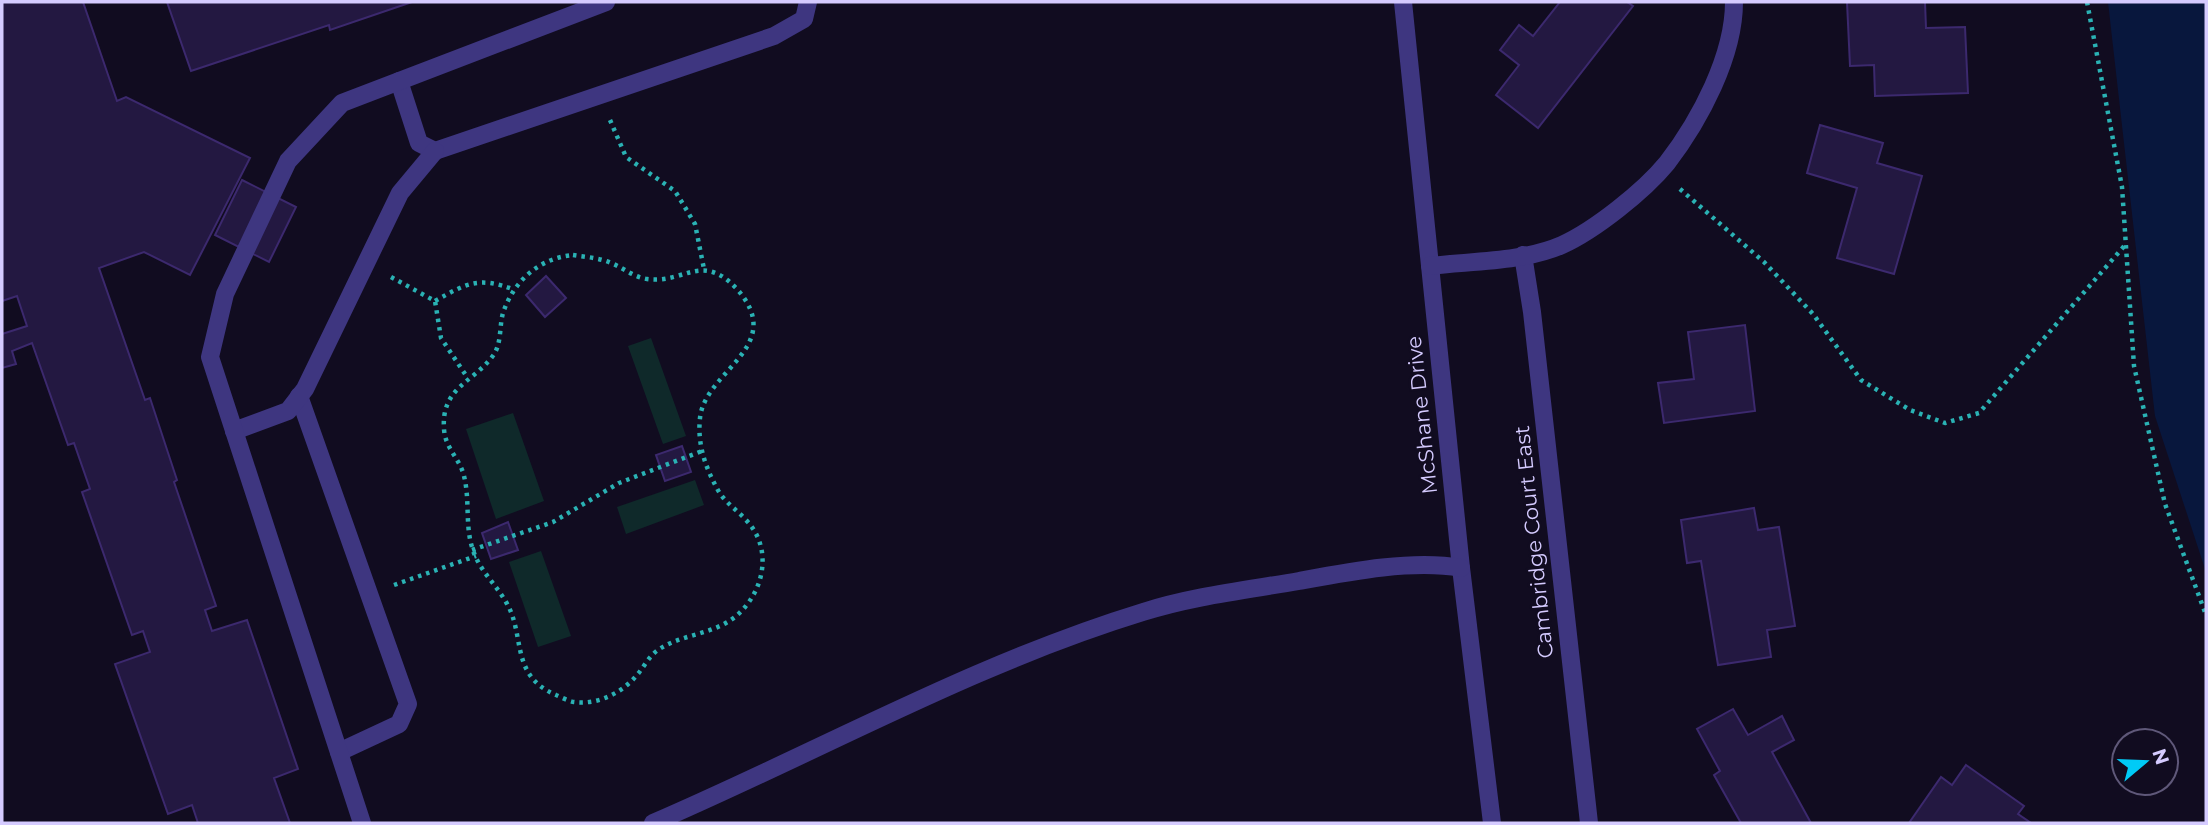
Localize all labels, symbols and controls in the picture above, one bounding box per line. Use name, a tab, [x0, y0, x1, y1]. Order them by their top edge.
street label: McShane Drive	[1401, 335, 1442, 495]
street label: Cambridge Court East	[1509, 424, 1558, 660]
north arrow	[2110, 727, 2180, 797]
text: N	[2147, 746, 2174, 768]

